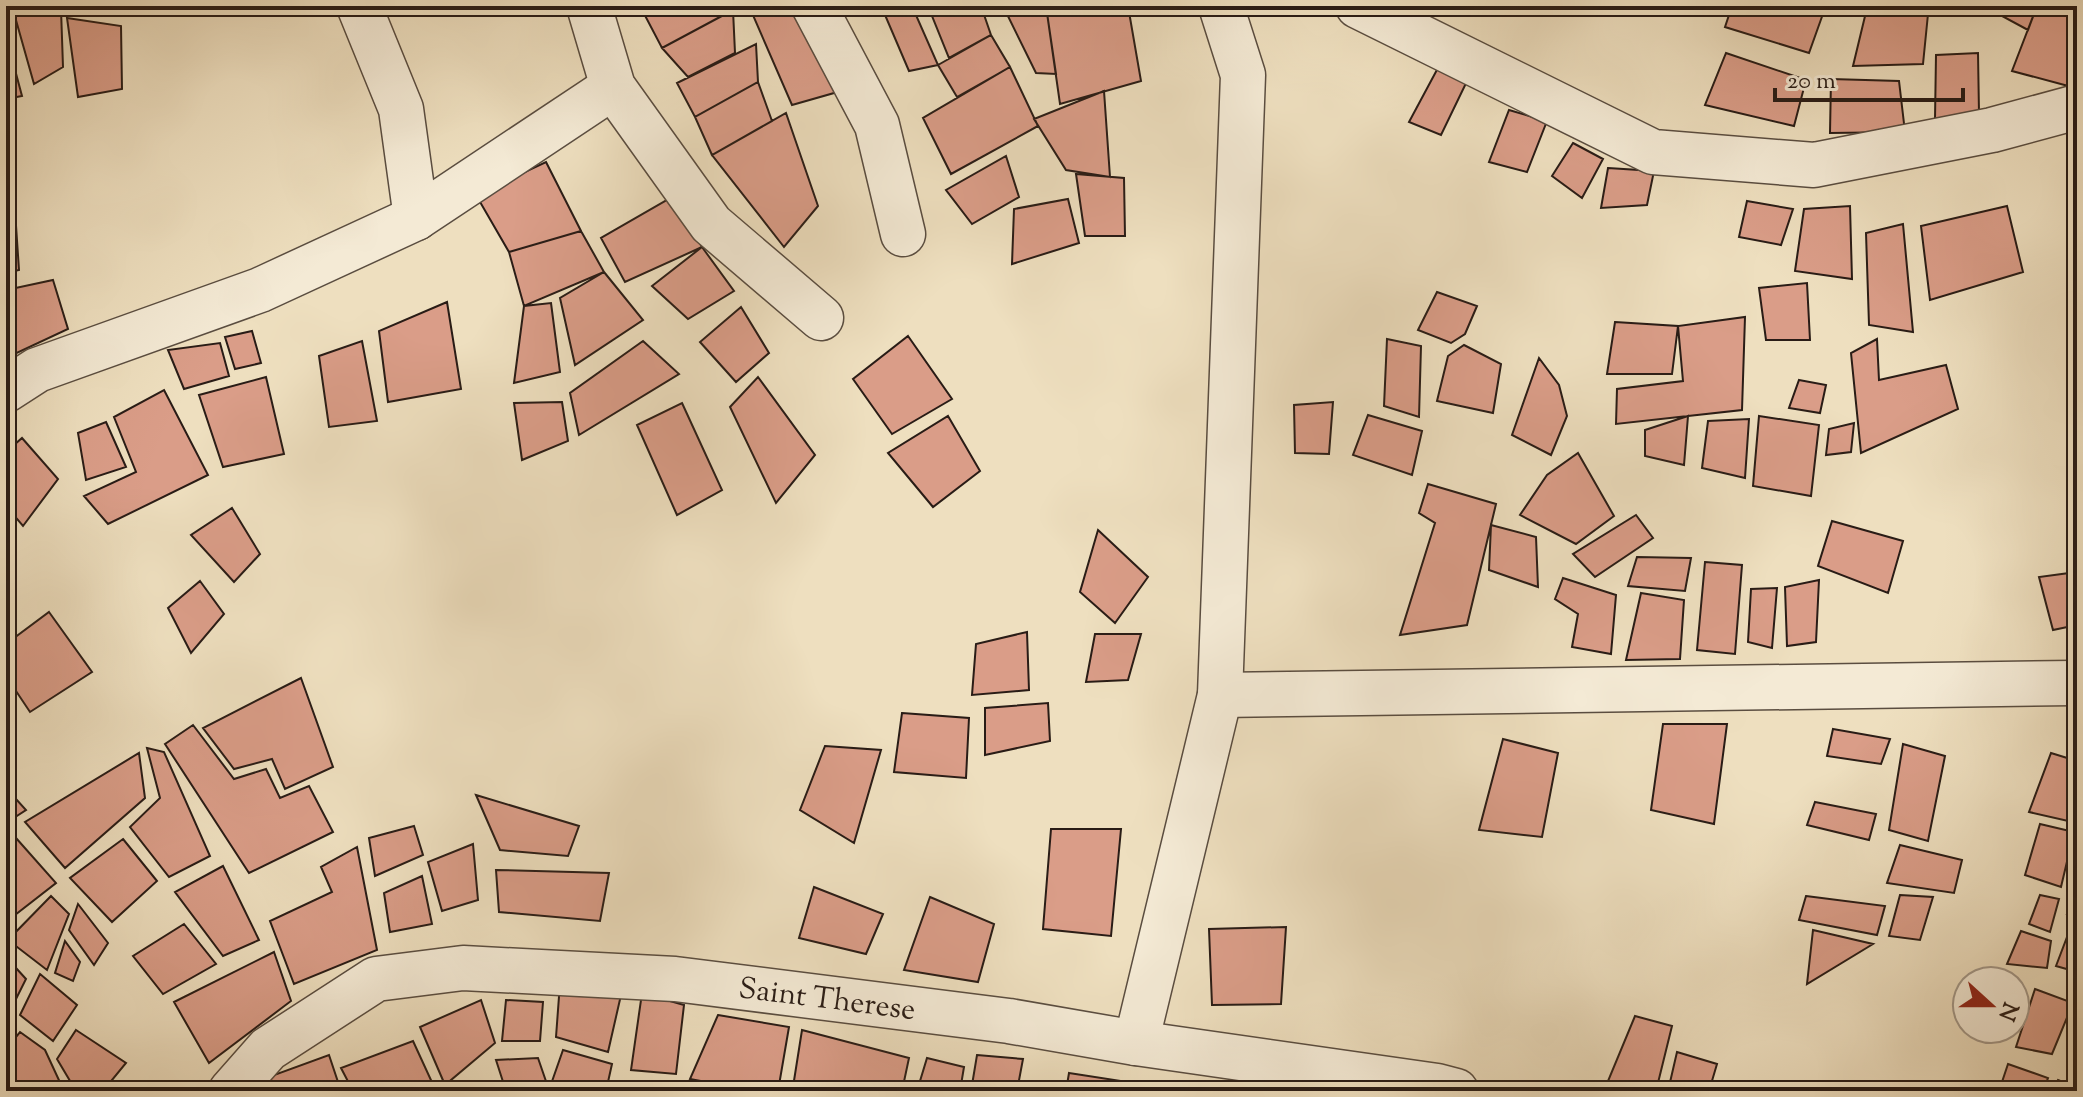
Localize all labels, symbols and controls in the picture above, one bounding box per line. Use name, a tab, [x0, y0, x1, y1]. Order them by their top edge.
scale bar	[1775, 52, 1963, 102]
text: 20 m	[1787, 65, 1836, 99]
north arrow	[1951, 965, 2031, 1045]
street label: Saint Therese	[736, 968, 918, 1033]
text: N	[1989, 997, 2025, 1025]

